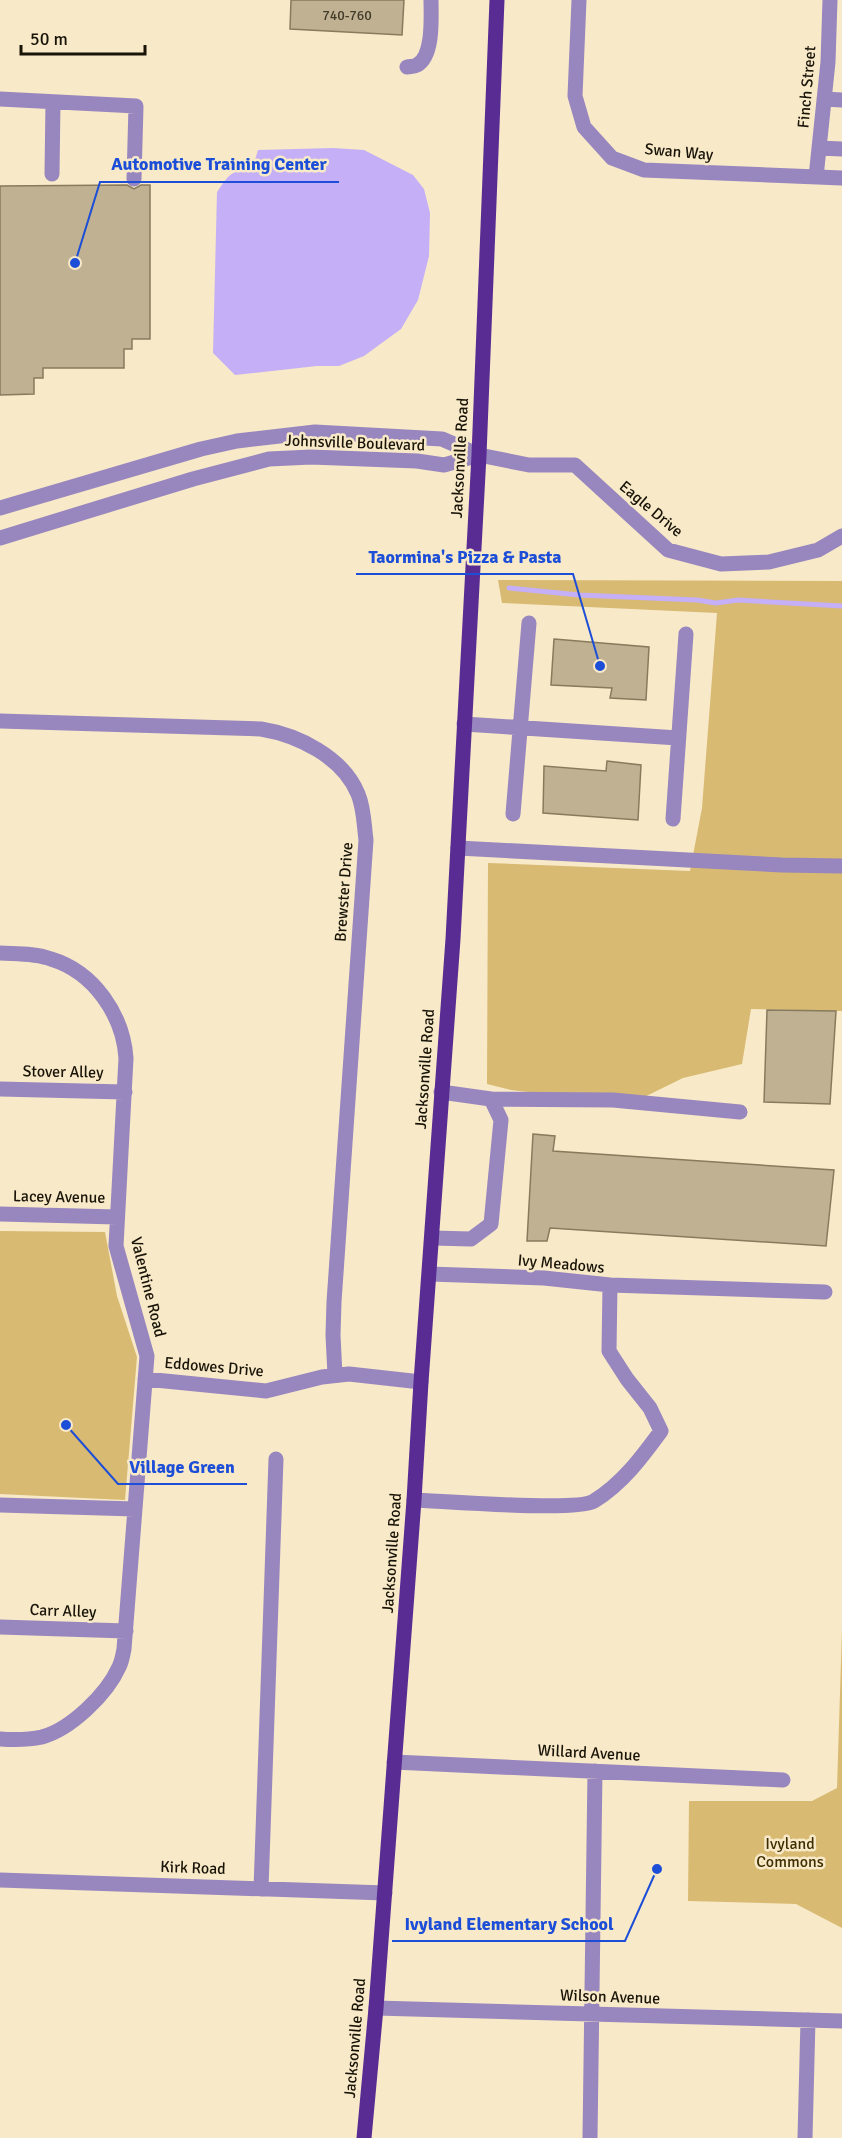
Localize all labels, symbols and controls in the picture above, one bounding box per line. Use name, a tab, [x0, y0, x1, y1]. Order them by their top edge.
house number: 740-760	[322, 7, 372, 24]
scale bar	[21, 18, 146, 56]
text: 50 m	[30, 28, 68, 50]
street label: Finch Street	[793, 44, 821, 129]
street label: Swan Way	[644, 139, 715, 165]
callout: Automotive Training Center	[100, 146, 339, 182]
text: Automotive Training Center	[111, 153, 328, 175]
street label: Jacksonville Road	[447, 397, 473, 519]
street label: Johnsville Boulevard	[284, 431, 426, 455]
street label: Eagle Drive	[615, 476, 687, 542]
callout: Taormina's Pizza & Pasta	[356, 538, 573, 574]
text: Taormina's Pizza & Pasta	[368, 546, 562, 568]
street label: Brewster Drive	[331, 841, 357, 943]
street label: Jacksonville Road	[411, 1008, 439, 1130]
street label: Stover Alley	[22, 1061, 104, 1083]
street label: Lacey Avenue	[13, 1186, 105, 1208]
street label: Valentine Road	[126, 1235, 170, 1339]
street label: Ivy Meadows	[517, 1250, 605, 1278]
street label: Eddowes Drive	[163, 1353, 265, 1381]
callout: Village Green	[118, 1448, 247, 1484]
text: Village Green	[129, 1456, 235, 1478]
street label: Jacksonville Road	[378, 1492, 406, 1614]
street label: Carr Alley	[29, 1600, 97, 1622]
street label: Willard Avenue	[537, 1740, 641, 1766]
park label: Ivyland Commons	[756, 1834, 824, 1872]
street label: Kirk Road	[160, 1857, 226, 1879]
callout: Ivyland Elementary School	[392, 1905, 625, 1941]
text: Ivyland Elementary School	[404, 1913, 614, 1935]
street label: Jacksonville Road	[340, 1977, 370, 2099]
street label: Wilson Avenue	[560, 1985, 660, 2009]

